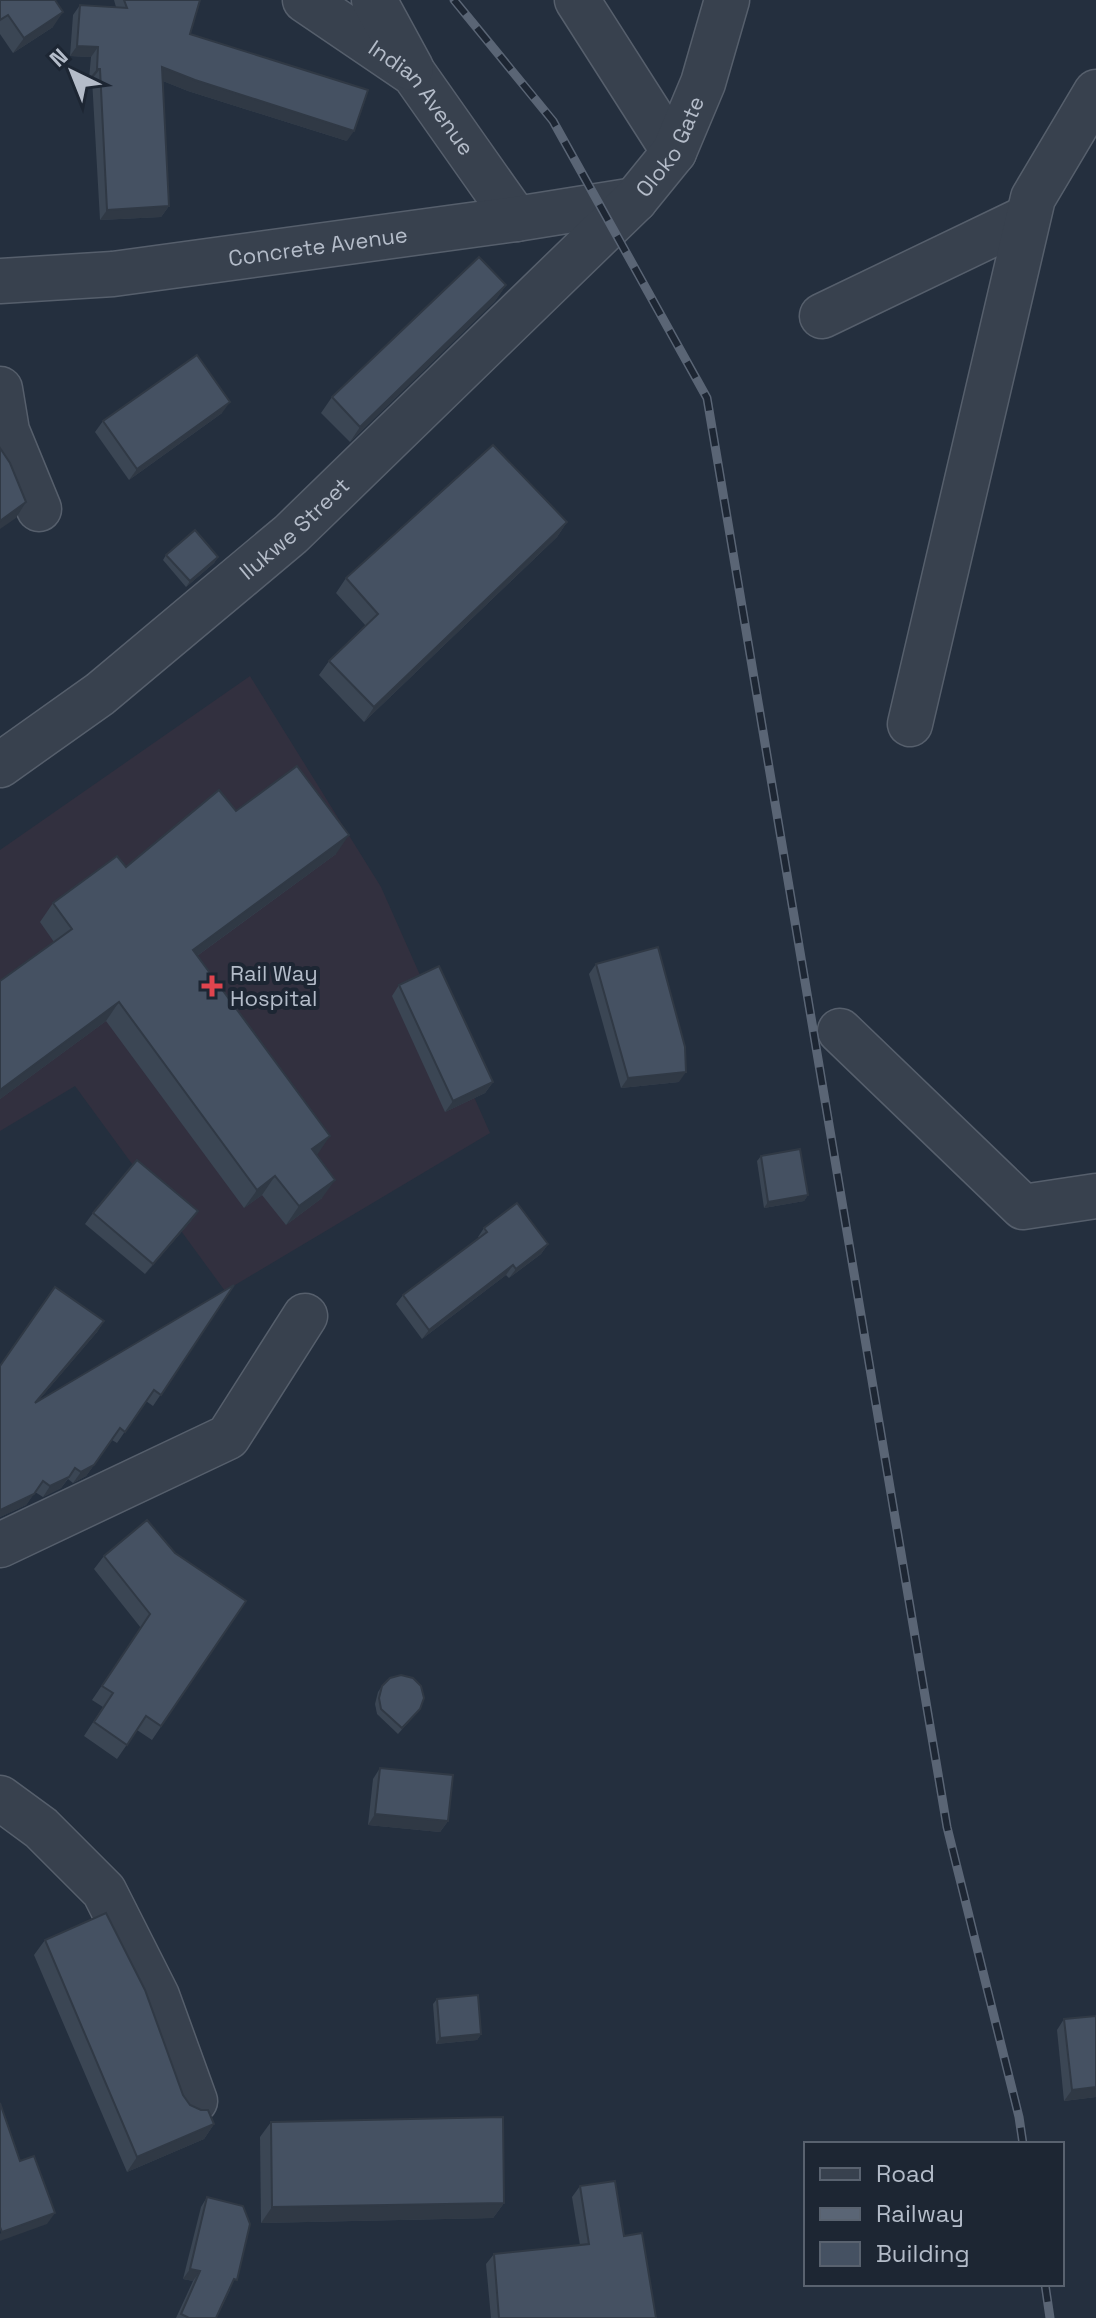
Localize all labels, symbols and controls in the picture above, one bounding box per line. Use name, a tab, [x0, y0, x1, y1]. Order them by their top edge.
north arrow	[32, 32, 112, 112]
street label: Indian Avenue	[363, 33, 481, 161]
text: N	[43, 42, 73, 73]
street label: Oloko Gate	[629, 92, 710, 203]
street label: Concrete Avenue	[226, 220, 409, 272]
street label: Ilukwe Street	[233, 471, 355, 586]
place label: Rail Way Hospital	[230, 959, 318, 1012]
marker: Rail Way Hospital	[201, 975, 223, 997]
legend	[804, 2142, 1064, 2286]
text: Road	[876, 2158, 935, 2189]
text: Railway	[876, 2198, 964, 2229]
text: Building	[876, 2238, 970, 2269]

